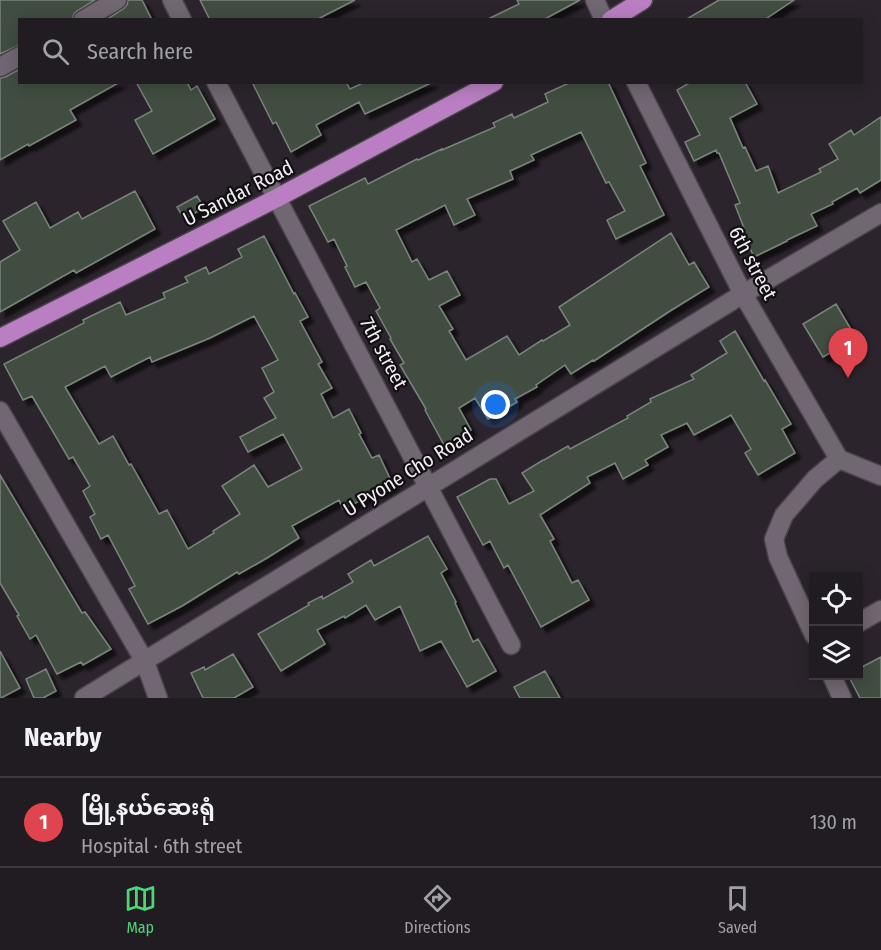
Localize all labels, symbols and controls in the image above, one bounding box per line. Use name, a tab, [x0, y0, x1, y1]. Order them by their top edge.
search box	[18, 18, 863, 84]
icon: search	[39, 35, 72, 68]
text: Search here	[87, 38, 193, 65]
street label: U Sandar Road	[179, 155, 297, 231]
street label: 6th street	[724, 222, 782, 304]
street label: 7th street	[355, 313, 413, 393]
pin: 1	[828, 328, 868, 378]
your location	[481, 390, 510, 419]
street label: U Pyone Cho Road	[339, 422, 477, 522]
map controls	[809, 572, 863, 680]
button: locate	[809, 572, 863, 626]
button: layers	[809, 626, 863, 680]
text: Nearby	[24, 722, 101, 753]
text: မြို့နယ်ဆေးရုံ	[81, 794, 215, 821]
text: 1	[39, 810, 48, 834]
text: 130 m	[810, 810, 857, 834]
text: Hospital · 6th street	[81, 834, 242, 858]
tab: Map	[124, 882, 157, 937]
tab: Directions	[404, 882, 471, 937]
tab: Saved	[718, 882, 757, 937]

